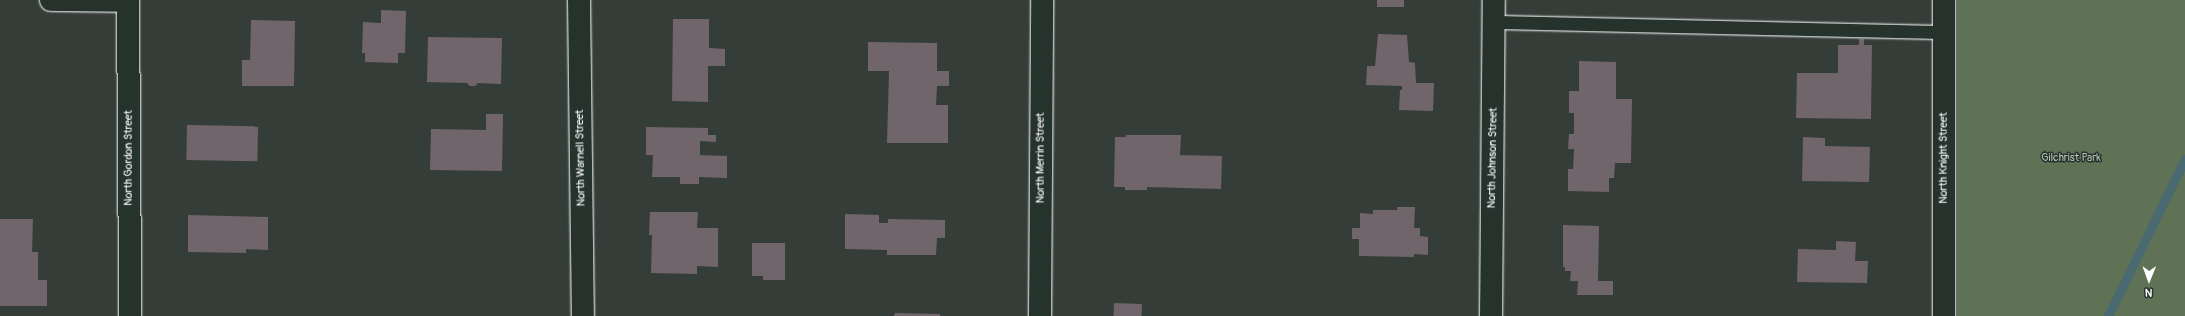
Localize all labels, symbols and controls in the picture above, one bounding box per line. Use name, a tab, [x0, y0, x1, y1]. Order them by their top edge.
street label: North Johnson Street	[1486, 108, 1500, 208]
street label: North Warnell Street	[574, 109, 588, 207]
street label: North Gordon Street	[122, 110, 136, 206]
street label: North Knight Street	[1937, 112, 1951, 204]
street label: North Merrin Street	[1034, 113, 1048, 203]
park label: Gilchrist Park	[2041, 151, 2101, 165]
north arrow	[2129, 260, 2169, 300]
text: N	[2145, 286, 2153, 299]

